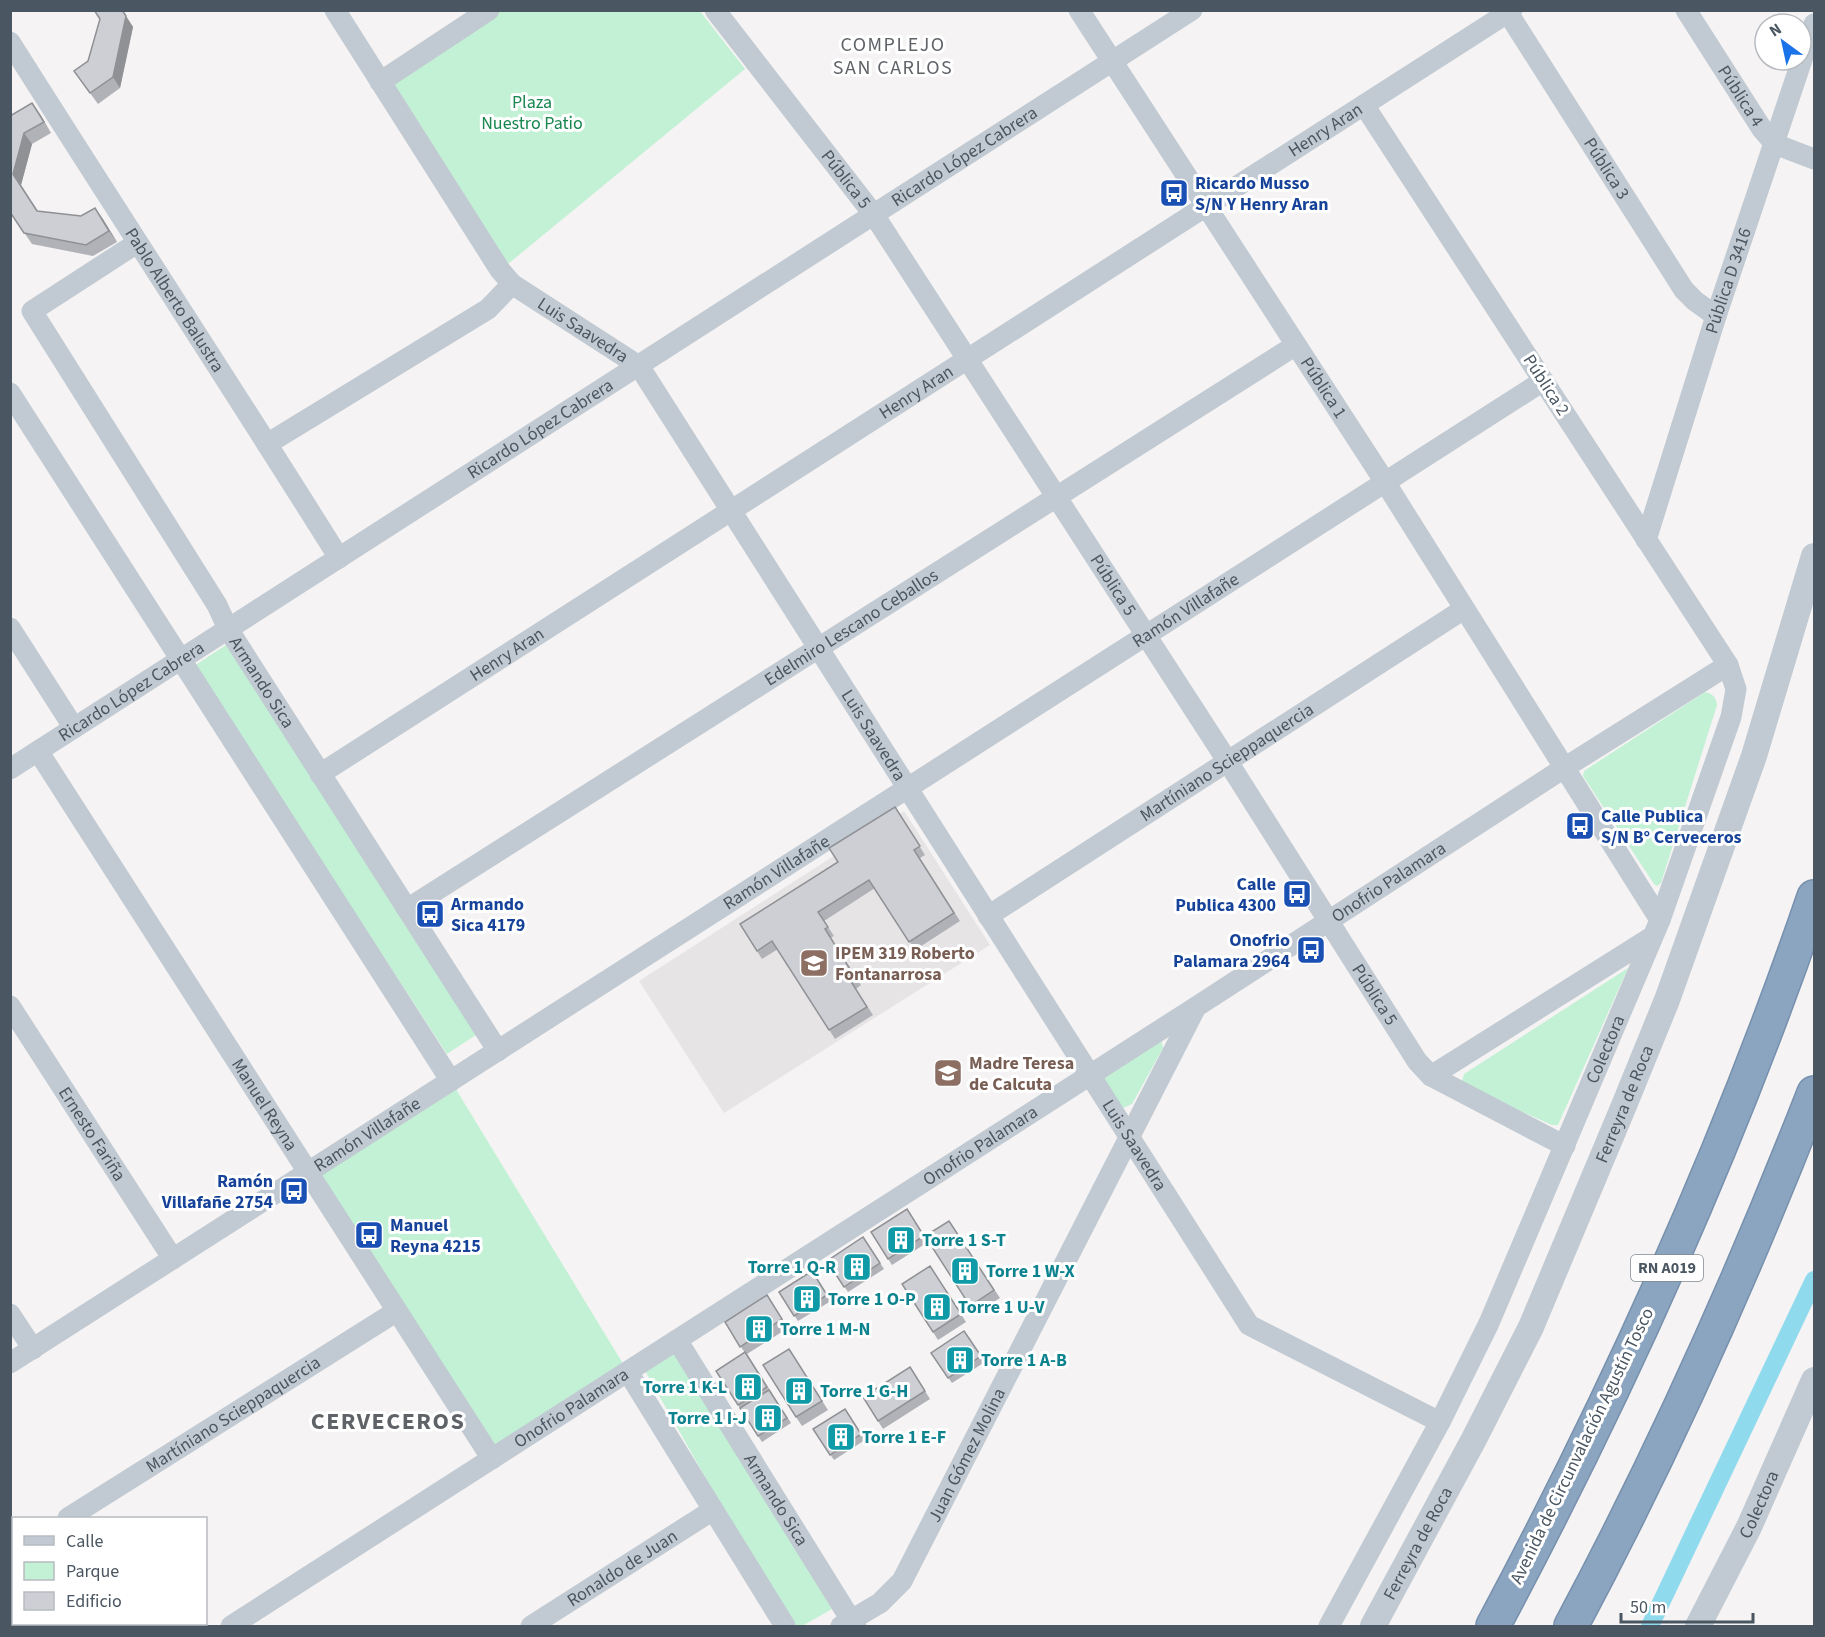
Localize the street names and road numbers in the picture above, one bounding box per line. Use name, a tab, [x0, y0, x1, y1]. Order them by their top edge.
street label: Pública 4	[1712, 60, 1770, 132]
street label: Henry Aran	[1283, 97, 1367, 163]
street label: Ricardo López Cabrera	[886, 100, 1042, 212]
street label: Pública 3	[1578, 133, 1636, 204]
street label: Pública 5	[815, 144, 877, 214]
street label: Pablo Alberto Balustra	[119, 223, 231, 377]
street label: Pública D 3416	[1699, 224, 1757, 337]
street label: Luis Saavedra	[533, 291, 634, 369]
street label: Pública 2	[1517, 349, 1575, 421]
street label: Pública 1	[1295, 352, 1353, 423]
street label: Henry Aran	[874, 359, 958, 425]
street label: Ricardo López Cabrera	[462, 372, 618, 485]
street label: Pública 5	[1084, 549, 1143, 621]
street label: Edelmiro Lescano Ceballos	[759, 563, 943, 692]
street label: Ramón Villafañe	[1127, 566, 1244, 653]
street label: Henry Aran	[465, 621, 549, 687]
street label: Armando Sica	[223, 631, 301, 733]
street label: Ricardo López Cabrera	[53, 635, 209, 747]
street label: Luis Saavedra	[835, 685, 912, 786]
street label: Martíniano Scieppaquercia	[1135, 697, 1318, 827]
street label: Ramón Villafañe	[718, 829, 835, 916]
street label: Onofrio Palamara	[1326, 836, 1451, 928]
street label: Pública 5	[1346, 959, 1404, 1030]
street label: Colectora	[1580, 1011, 1631, 1087]
street label: Ferreyra de Roca	[1589, 1041, 1660, 1167]
street label: Manuel Reyna	[226, 1053, 304, 1156]
street label: Ernesto Fariña	[53, 1082, 132, 1186]
street label: Ramón Villafañe	[309, 1091, 425, 1178]
street label: Luis Saavedra	[1096, 1095, 1173, 1196]
street label: Onofrio Palamara	[918, 1099, 1042, 1192]
road number: RN A019	[1631, 1255, 1703, 1281]
street label: Avenida de Circunvalación Agustín Tosco	[1504, 1304, 1660, 1588]
street label: Martíniano Scieppaquercia	[141, 1350, 325, 1479]
street label: Onofrio Palamara	[509, 1362, 633, 1454]
street label: Juan Gómez Molina	[922, 1383, 1011, 1526]
street label: Armando Sica	[738, 1449, 814, 1551]
street label: Colectora	[1733, 1466, 1785, 1543]
street label: Ferreyra de Roca	[1377, 1482, 1458, 1604]
street label: Ronaldo de Juan	[562, 1523, 682, 1613]

